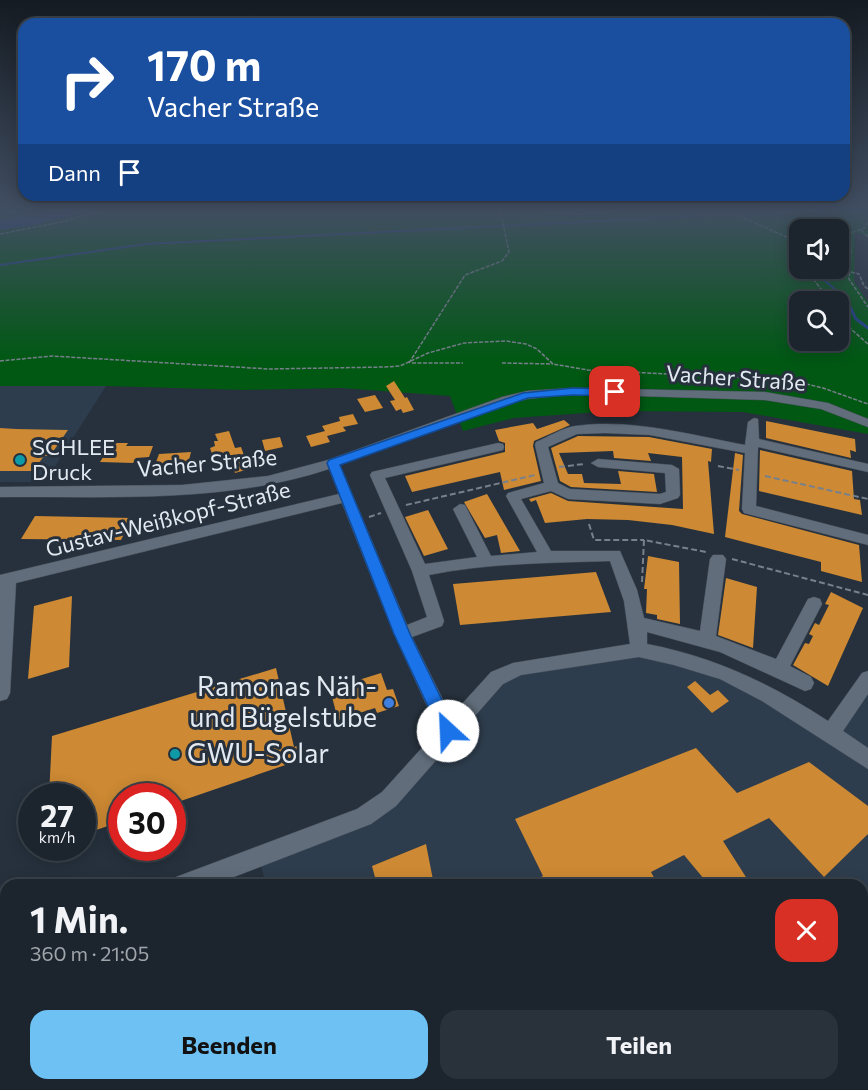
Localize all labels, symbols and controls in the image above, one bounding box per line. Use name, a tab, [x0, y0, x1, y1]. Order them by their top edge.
text: 170 m	[147, 38, 261, 90]
icon: right	[48, 42, 126, 120]
text: Vacher Straße	[147, 90, 319, 123]
icon: arrive	[113, 156, 146, 189]
text: Dann	[48, 159, 101, 186]
map controls	[789, 219, 849, 351]
button: sound	[789, 219, 849, 279]
button: search	[789, 291, 849, 351]
street label: Vacher Straße	[665, 359, 807, 396]
pin	[589, 366, 640, 417]
icon: arrive	[598, 375, 631, 408]
place label: SCHLEE Druck	[32, 433, 115, 485]
street label: Vacher Straße	[136, 443, 278, 482]
marker: SCHLEE Druck	[13, 453, 27, 467]
street label: Gustav-Weißkopf-Straße	[43, 475, 293, 562]
place label: Ramonas Näh- und Bügelstube	[189, 669, 377, 733]
marker: Ramonas Näh- und Bügelstube	[382, 696, 396, 710]
position arrow	[416, 699, 480, 763]
place label: GWU-Solar	[187, 736, 329, 769]
marker: GWU-Solar	[168, 747, 182, 761]
speed limit sign: 30	[108, 783, 186, 861]
text: 27	[40, 796, 74, 833]
text: km/h	[39, 828, 75, 846]
text: 1 Min.	[30, 896, 128, 940]
button: close	[775, 899, 838, 962]
text: 360 m · 21:05	[30, 941, 149, 965]
button: Beenden	[30, 1010, 428, 1079]
button: Teilen	[440, 1010, 838, 1079]

